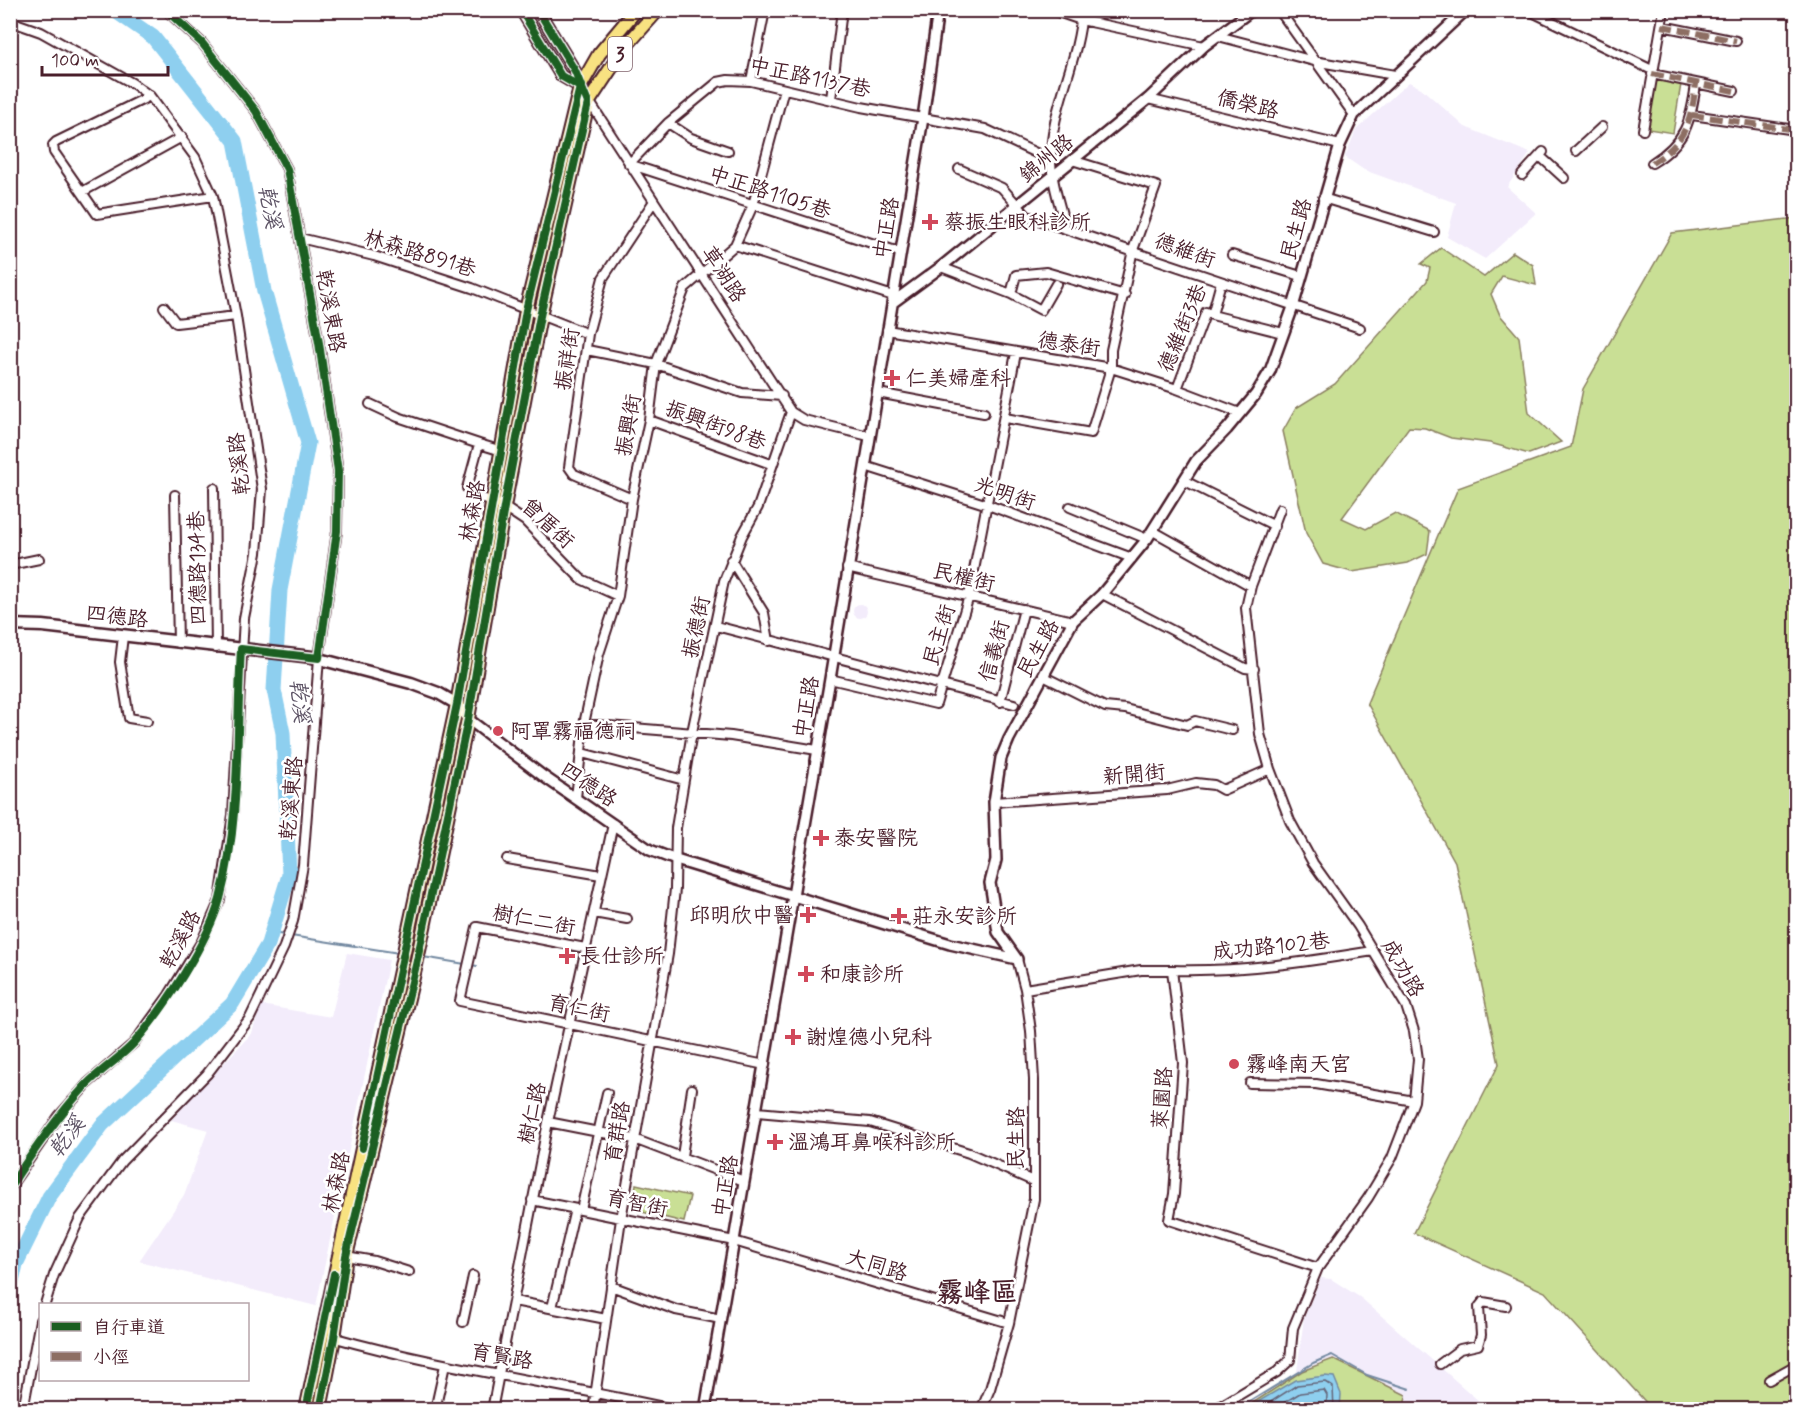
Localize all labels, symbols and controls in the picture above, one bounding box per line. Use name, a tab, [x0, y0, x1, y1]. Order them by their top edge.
road number: 3	[608, 37, 632, 71]
scale bar	[42, 39, 168, 77]
text: 100 m	[51, 49, 99, 73]
street label: 中正路1137巷	[746, 51, 873, 105]
street label: 僑榮路	[1214, 84, 1282, 126]
street label: 錦州路	[1013, 128, 1080, 189]
street label: 中正路1105巷	[705, 160, 835, 226]
water label: 乾溪	[251, 183, 287, 233]
street label: 中正路	[868, 195, 906, 262]
street label: 民生路	[1275, 195, 1319, 263]
place label: 蔡振生眼科診所	[944, 209, 1091, 237]
marker: 蔡振生眼科診所	[921, 213, 939, 231]
street label: 林森路891巷	[360, 224, 480, 284]
street label: 德維街	[1150, 227, 1219, 275]
street label: 草湖路	[694, 241, 752, 309]
street label: 乾溪東路	[309, 267, 351, 355]
street label: 德維街3巷	[1152, 280, 1214, 377]
street label: 振祥街	[549, 326, 587, 392]
street label: 德泰街	[1036, 326, 1102, 364]
place label: 仁美婦產科	[906, 365, 1011, 393]
marker: 仁美婦產科	[883, 369, 901, 387]
street label: 振興街	[610, 392, 648, 459]
street label: 振興街98巷	[661, 395, 770, 457]
street label: 乾溪路	[223, 431, 257, 497]
street label: 光明街	[970, 470, 1039, 517]
street label: 林森路	[454, 478, 492, 545]
street label: 曾厝街	[515, 492, 580, 555]
street label: 四德路134巷	[183, 510, 213, 626]
street label: 民權街	[930, 557, 998, 599]
street label: 振德街	[677, 593, 717, 661]
street label: 四德路	[84, 599, 150, 635]
street label: 民主街	[917, 601, 963, 670]
street label: 民生路	[1011, 614, 1066, 683]
street label: 信義街	[973, 617, 1017, 685]
street label: 中正路	[788, 674, 826, 741]
water label: 乾溪	[282, 678, 316, 726]
place label: 阿罩霧福德祠	[510, 718, 636, 746]
marker: 阿罩霧福德祠	[491, 724, 505, 738]
street label: 乾溪東路	[274, 755, 310, 841]
street label: 四德路	[554, 756, 622, 814]
street label: 新開街	[1101, 758, 1167, 792]
place label: 泰安醫院	[834, 825, 918, 853]
marker: 泰安醫院	[812, 829, 830, 847]
street label: 樹仁二街	[490, 899, 578, 943]
place label: 邱明欣中醫	[689, 902, 794, 930]
place label: 莊永安診所	[912, 903, 1017, 931]
street label: 乾溪路	[154, 905, 208, 974]
marker: 邱明欣中醫	[799, 906, 817, 924]
marker: 莊永安診所	[890, 907, 908, 925]
street label: 成功路102巷	[1211, 927, 1331, 967]
street label: 成功路	[1374, 934, 1430, 1003]
place label: 長仕診所	[580, 943, 664, 971]
marker: 長仕診所	[558, 947, 576, 965]
place label: 和康診所	[820, 961, 904, 989]
marker: 和康診所	[797, 965, 815, 983]
street label: 育仁街	[545, 989, 613, 1029]
place label: 謝煌德小兒科	[806, 1024, 932, 1052]
marker: 謝煌德小兒科	[784, 1028, 802, 1046]
place label: 霧峰南天宮	[1246, 1051, 1351, 1079]
marker: 霧峰南天宮	[1227, 1057, 1241, 1071]
street label: 萊園路	[1147, 1066, 1179, 1130]
street label: 樹仁路	[513, 1079, 553, 1147]
street label: 育群路	[599, 1099, 637, 1166]
street label: 民生路	[1003, 1107, 1031, 1170]
water label: 乾溪	[43, 1110, 93, 1163]
place label: 溫鴻耳鼻喉科診所	[788, 1129, 956, 1157]
marker: 溫鴻耳鼻喉科診所	[766, 1133, 784, 1151]
street label: 林森路	[317, 1148, 357, 1216]
street label: 中正路	[707, 1153, 745, 1220]
street label: 育智街	[603, 1184, 671, 1224]
street label: 大同路	[842, 1243, 911, 1289]
district label: 霧峰區	[937, 1276, 1018, 1311]
legend	[39, 1303, 249, 1381]
text: 自行車道	[93, 1316, 165, 1340]
street label: 育賢路	[468, 1338, 535, 1376]
text: 小徑	[93, 1346, 129, 1370]

